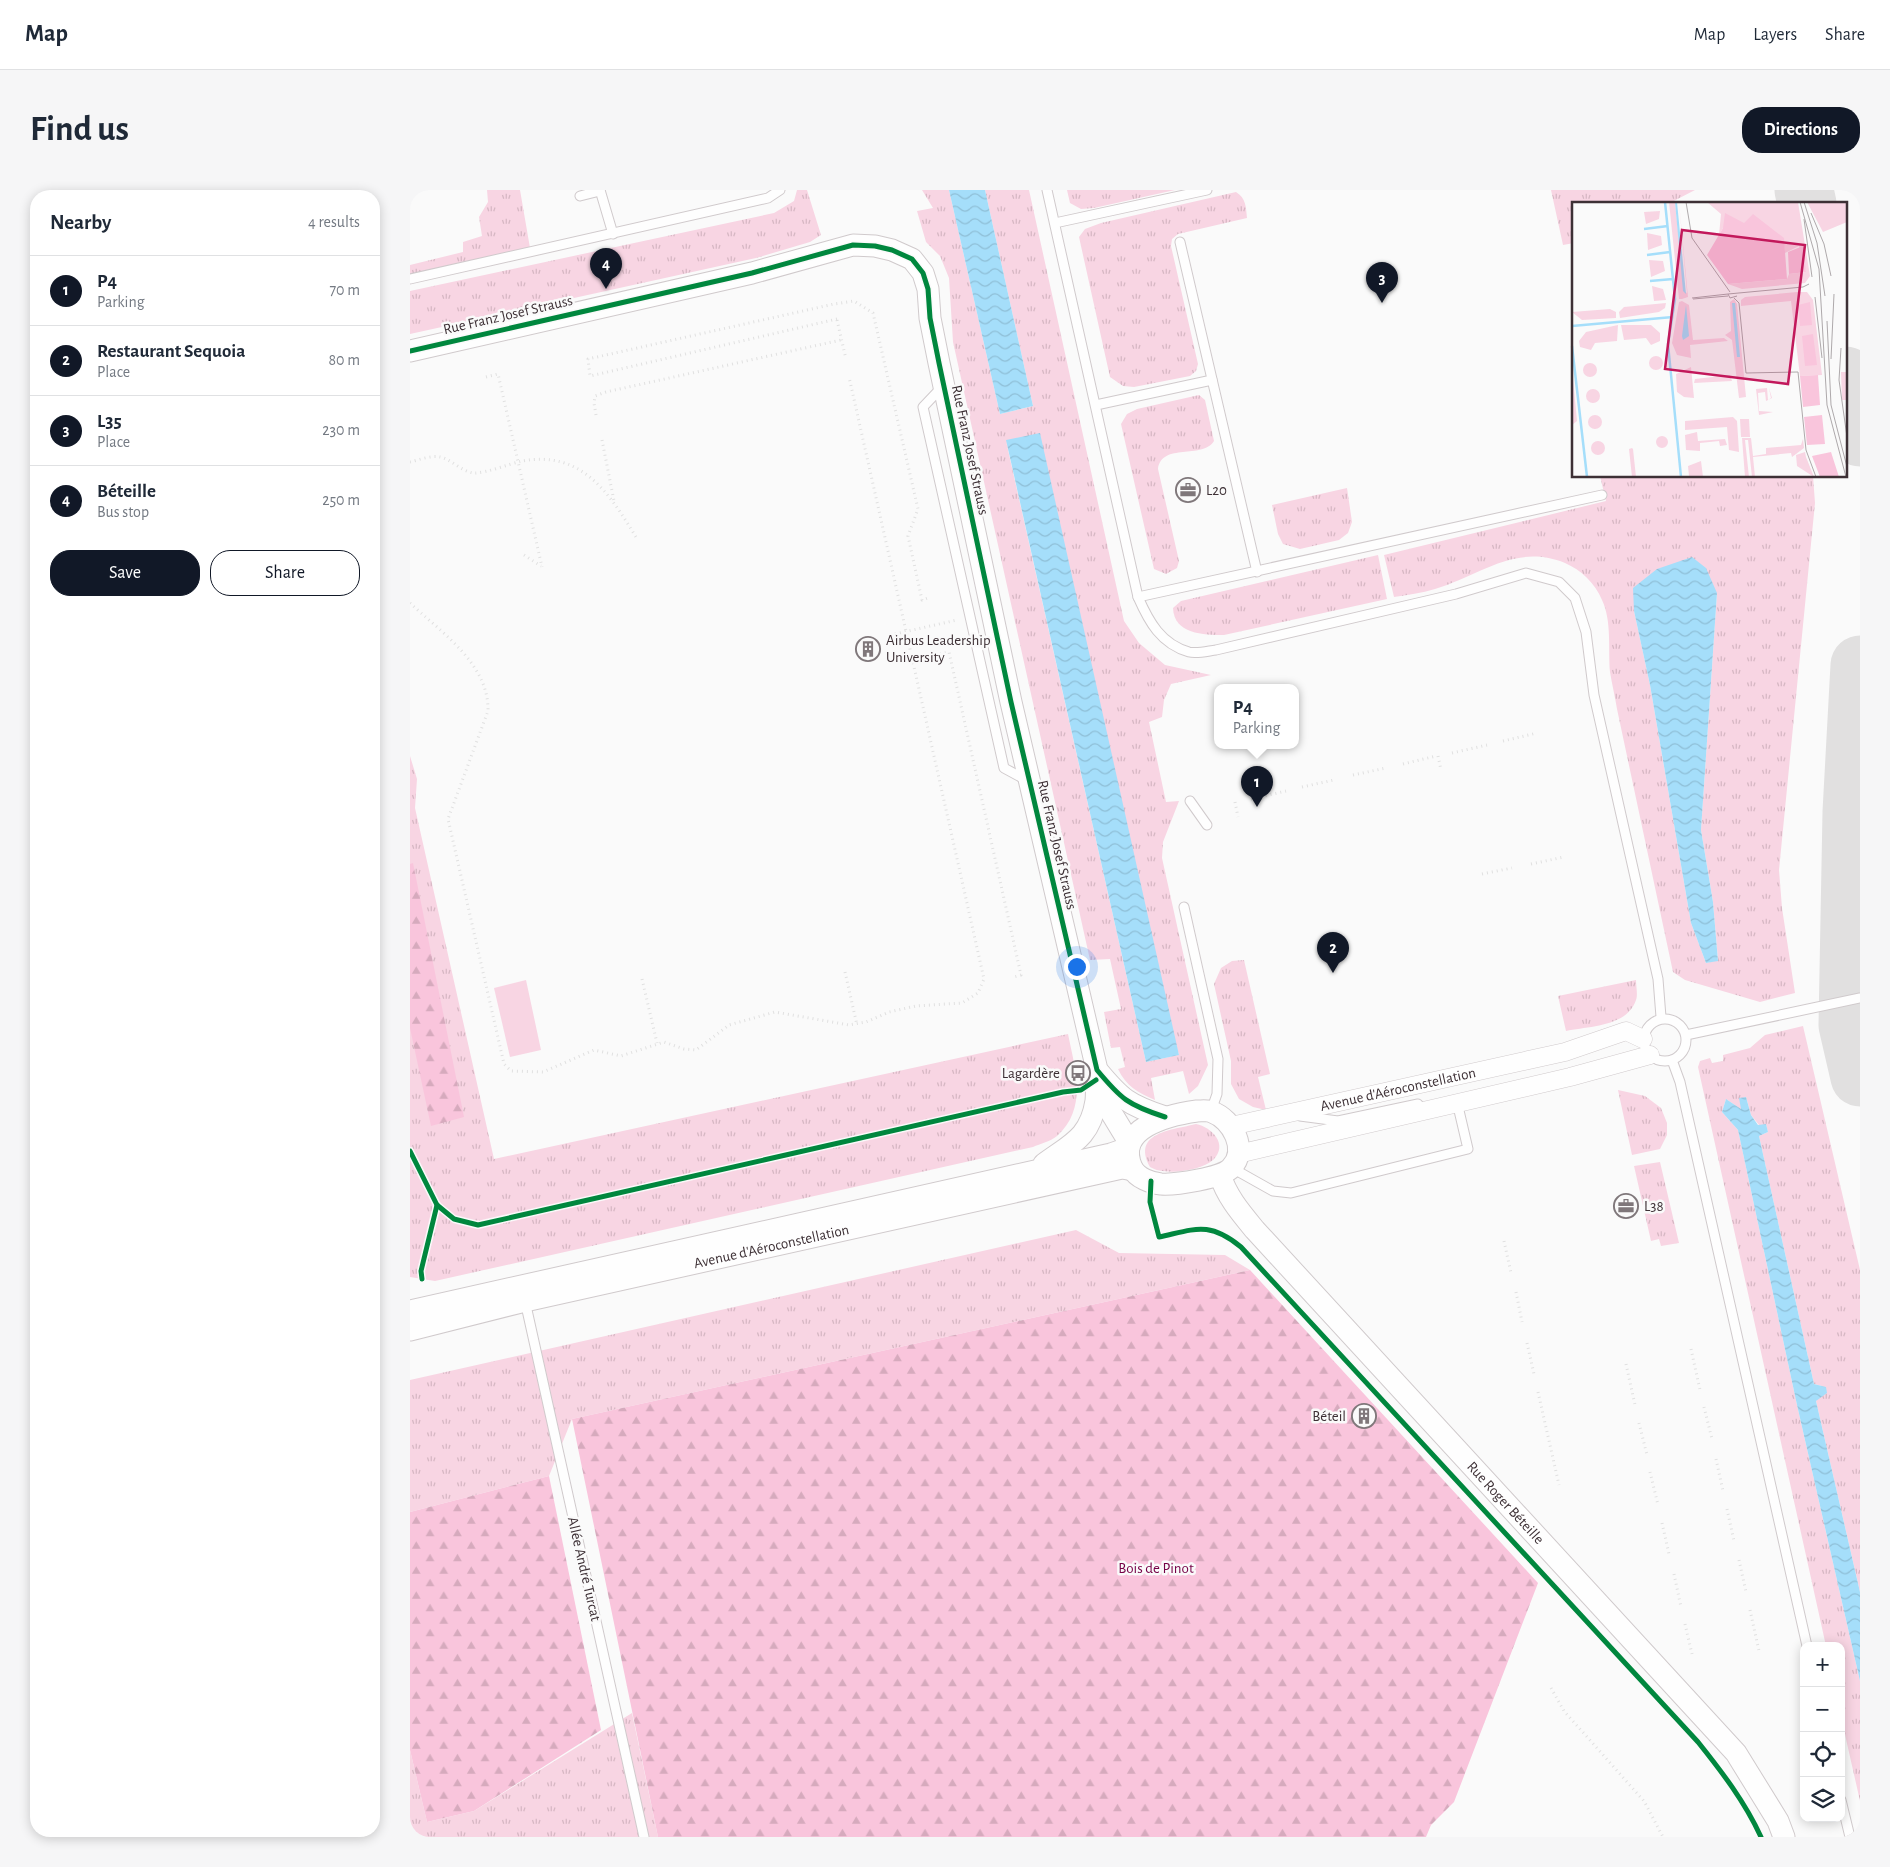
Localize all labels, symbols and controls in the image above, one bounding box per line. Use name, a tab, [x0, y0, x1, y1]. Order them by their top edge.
text: Map	[25, 22, 68, 46]
text: Map	[1694, 26, 1725, 44]
text: Layers	[1753, 26, 1797, 44]
text: Share	[1825, 26, 1865, 44]
button: Directions	[1742, 107, 1860, 153]
text: Find us	[30, 112, 129, 147]
inset map	[1572, 202, 1848, 478]
text: Nearby	[50, 212, 111, 233]
text: 4 results	[308, 214, 360, 230]
pin: 4	[590, 248, 622, 289]
pin: 3	[1366, 262, 1398, 303]
text: P4	[97, 272, 117, 291]
text: 1	[63, 282, 69, 298]
text: 70 m	[329, 282, 360, 298]
street label: Rue Franz Josef Strauss	[442, 293, 574, 337]
text: Parking	[97, 294, 145, 310]
text: Restaurant Sequoia	[97, 342, 245, 361]
text: 2	[62, 352, 70, 368]
text: 80 m	[329, 352, 360, 368]
text: Place	[97, 364, 130, 380]
street label: Rue Franz Josef Strauss	[949, 384, 991, 516]
text: L35	[97, 412, 122, 431]
text: 3	[63, 422, 69, 438]
text: 230 m	[322, 422, 360, 438]
text: Place	[97, 434, 130, 450]
office icon: L20	[1175, 477, 1201, 503]
text: Béteille	[97, 482, 156, 501]
place label: L20	[1206, 483, 1227, 498]
text: 4	[62, 492, 70, 508]
text: 250 m	[322, 492, 360, 508]
text: Bus stop	[97, 504, 149, 520]
button: Save	[50, 550, 200, 596]
button: Share	[210, 550, 360, 596]
place label: Airbus Leadership University	[886, 633, 991, 665]
building icon: Airbus Leadership University	[855, 636, 881, 662]
popup	[1214, 684, 1299, 749]
text: P4	[1233, 698, 1253, 717]
text: Parking	[1233, 720, 1280, 736]
pin: 1	[1241, 766, 1273, 807]
street label: Rue Franz Josef Strauss	[1035, 779, 1079, 911]
pin: 2	[1317, 932, 1349, 973]
your location	[1064, 954, 1090, 980]
bus stop icon: Lagardère	[1065, 1060, 1091, 1086]
street label: Avenue d'Aéroconstellation	[1319, 1065, 1477, 1114]
place label: Lagardère	[1002, 1066, 1060, 1081]
office icon: L38	[1613, 1193, 1639, 1219]
place label: L38	[1644, 1199, 1664, 1214]
street label: Avenue d'Aéroconstellation	[692, 1222, 850, 1271]
building icon: Béteil	[1351, 1403, 1377, 1429]
place label: Béteil	[1312, 1409, 1346, 1424]
street label: Rue Roger Béteille	[1464, 1458, 1547, 1547]
street label: Allée André Turcat	[565, 1515, 603, 1623]
park label: Bois de Pinot	[1118, 1561, 1194, 1576]
map controls	[1800, 1642, 1845, 1822]
button: +	[1800, 1642, 1845, 1687]
button: −	[1800, 1687, 1845, 1732]
button: locate	[1800, 1732, 1845, 1777]
button: layers	[1800, 1777, 1845, 1822]

